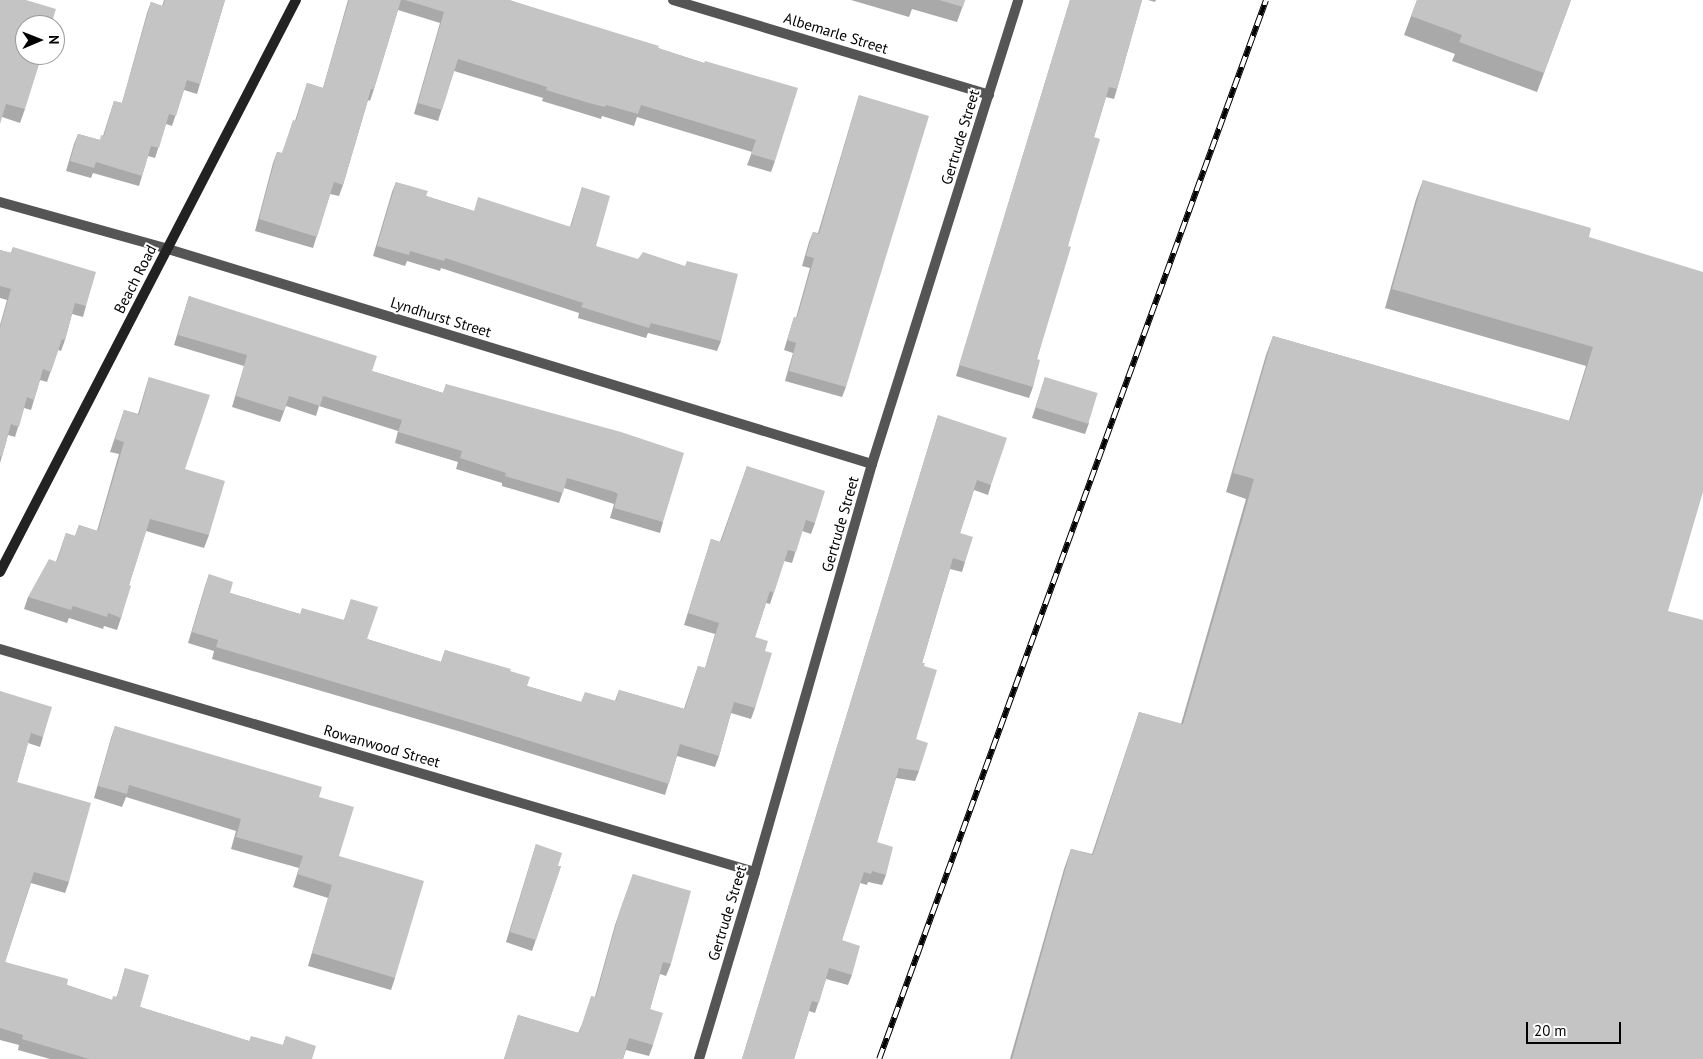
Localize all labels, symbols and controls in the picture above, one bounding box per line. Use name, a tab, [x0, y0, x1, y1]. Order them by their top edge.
street label: Albemarle Street	[782, 9, 890, 57]
north arrow	[15, 15, 65, 65]
text: N	[45, 35, 63, 45]
street label: Gertrude Street	[937, 87, 983, 187]
street label: Beach Road	[110, 242, 160, 316]
street label: Lyndhurst Street	[388, 293, 494, 341]
street label: Gertrude Street	[818, 474, 862, 574]
street label: Rowanwood Street	[322, 721, 442, 771]
street label: Gertrude Street	[704, 863, 750, 963]
scale bar	[1528, 1012, 1623, 1044]
text: 20 m	[1534, 1021, 1567, 1040]

